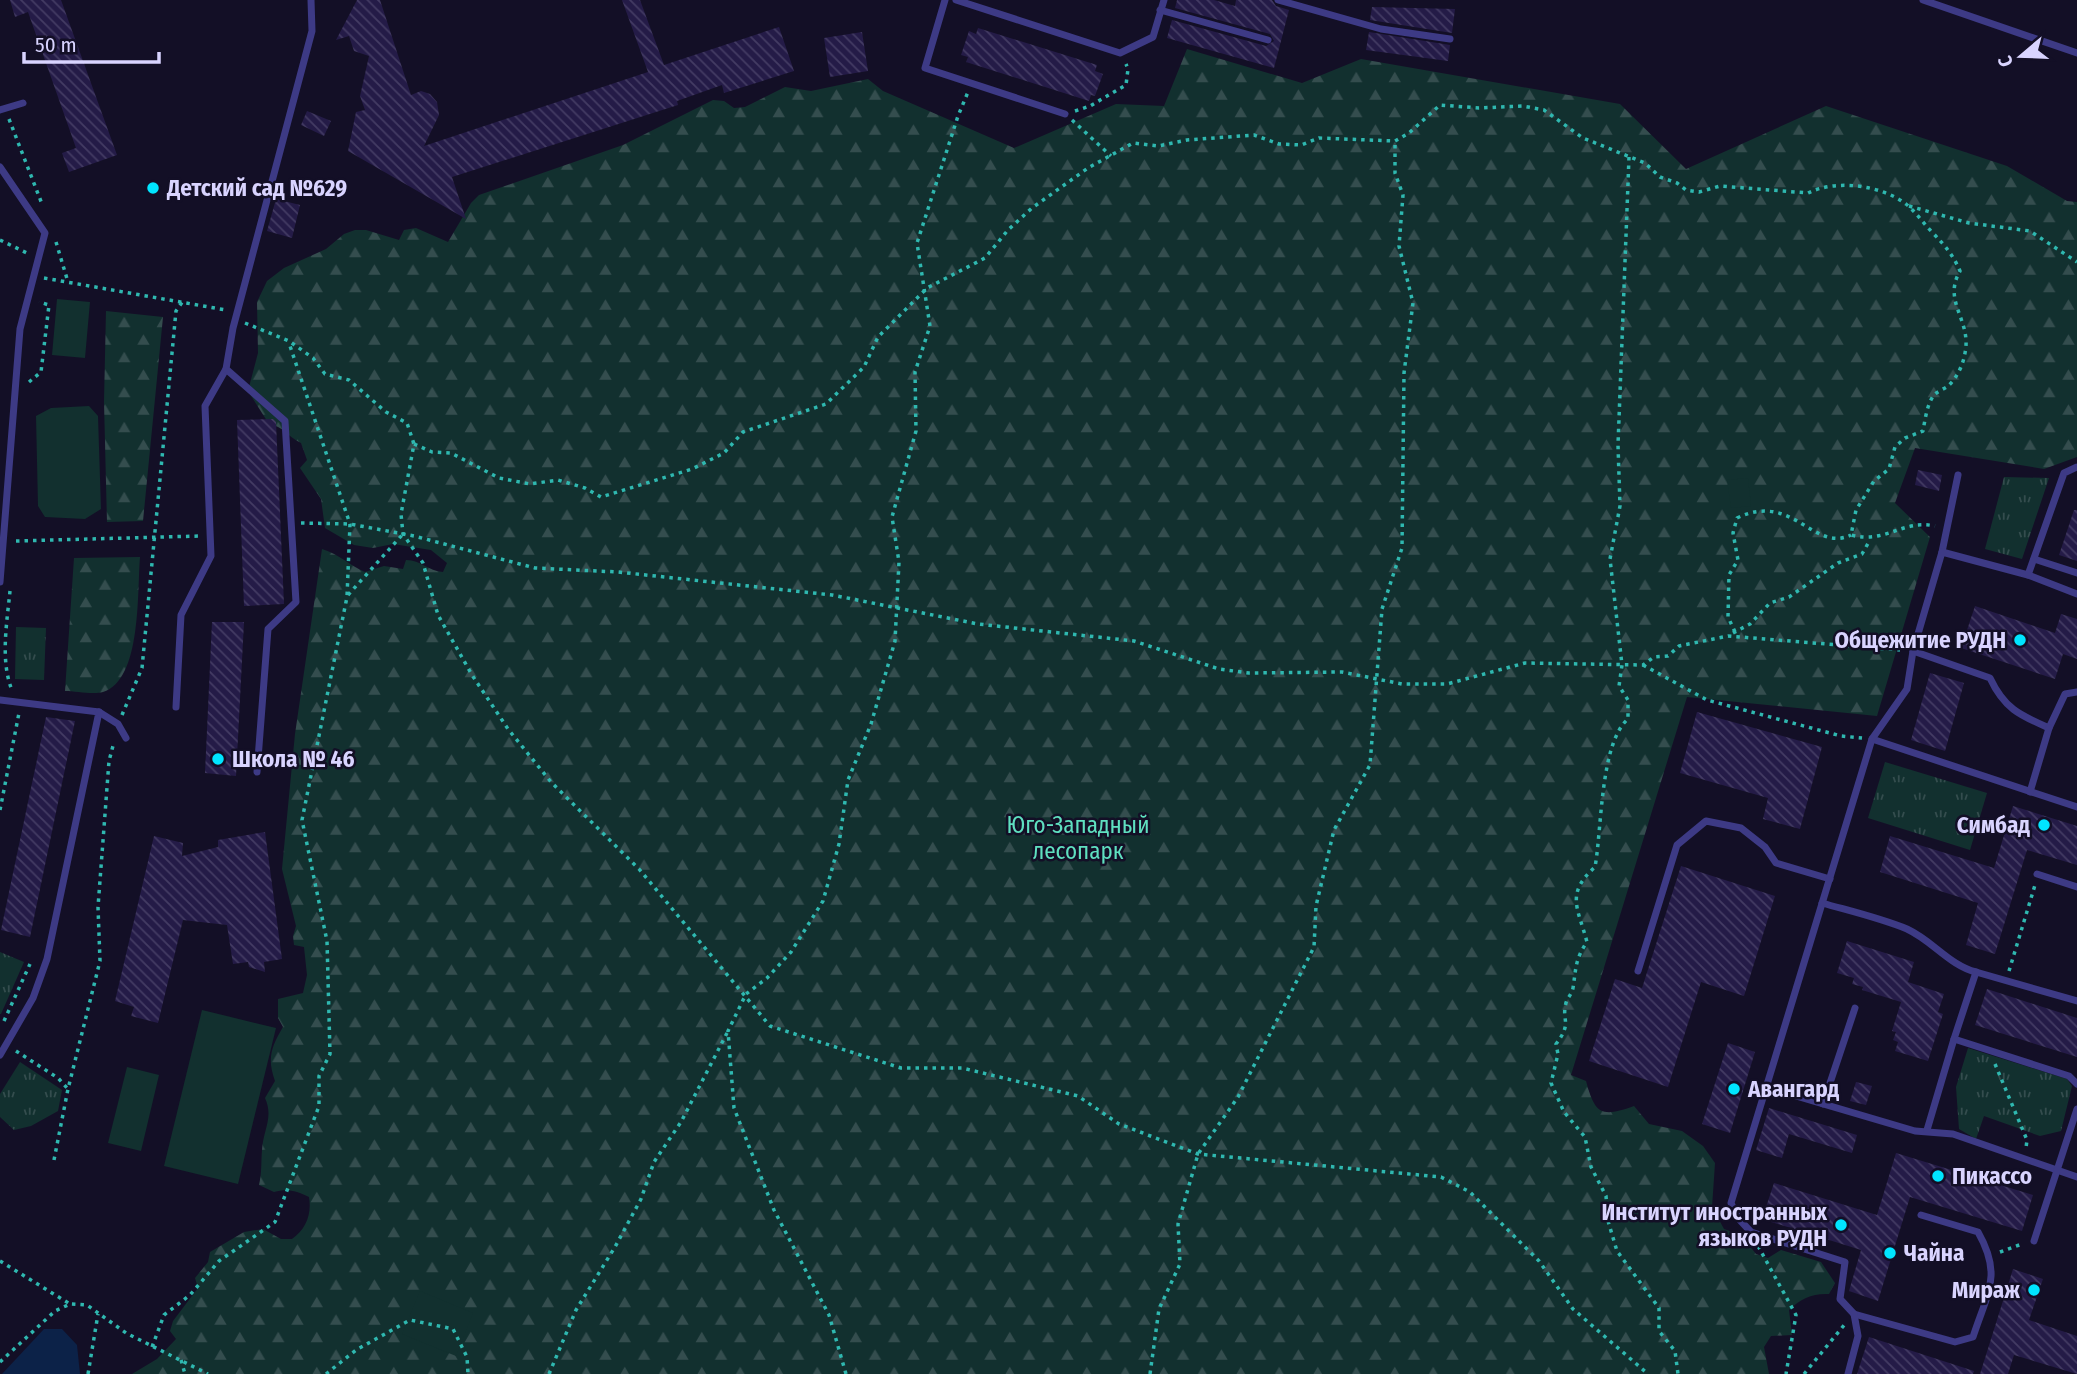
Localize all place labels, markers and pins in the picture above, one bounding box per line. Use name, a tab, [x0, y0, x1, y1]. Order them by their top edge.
place label: Детский сад №629	[166, 174, 347, 202]
marker: Детский сад №629	[145, 180, 161, 196]
place label: Общежитие РУДН	[1835, 626, 2006, 654]
marker: Общежитие РУДН	[2012, 632, 2028, 648]
place label: Школа № 46	[232, 745, 354, 773]
marker: Школа № 46	[210, 751, 226, 767]
place label: Симбад	[1957, 811, 2030, 839]
marker: Симбад	[2036, 817, 2052, 833]
place label: Авангард	[1747, 1075, 1839, 1103]
marker: Авангард	[1726, 1081, 1742, 1097]
place label: Пикассо	[1952, 1162, 2032, 1190]
marker: Пикассо	[1930, 1168, 1946, 1184]
place label: Институт иностранных языков РУДН	[1602, 1198, 1828, 1252]
marker: Институт иностранных языков РУДН	[1833, 1217, 1849, 1233]
place label: Чайна	[1904, 1239, 1964, 1267]
marker: Чайна	[1882, 1245, 1898, 1261]
place label: Мираж	[1952, 1276, 2020, 1304]
marker: Мираж	[2026, 1282, 2042, 1298]

